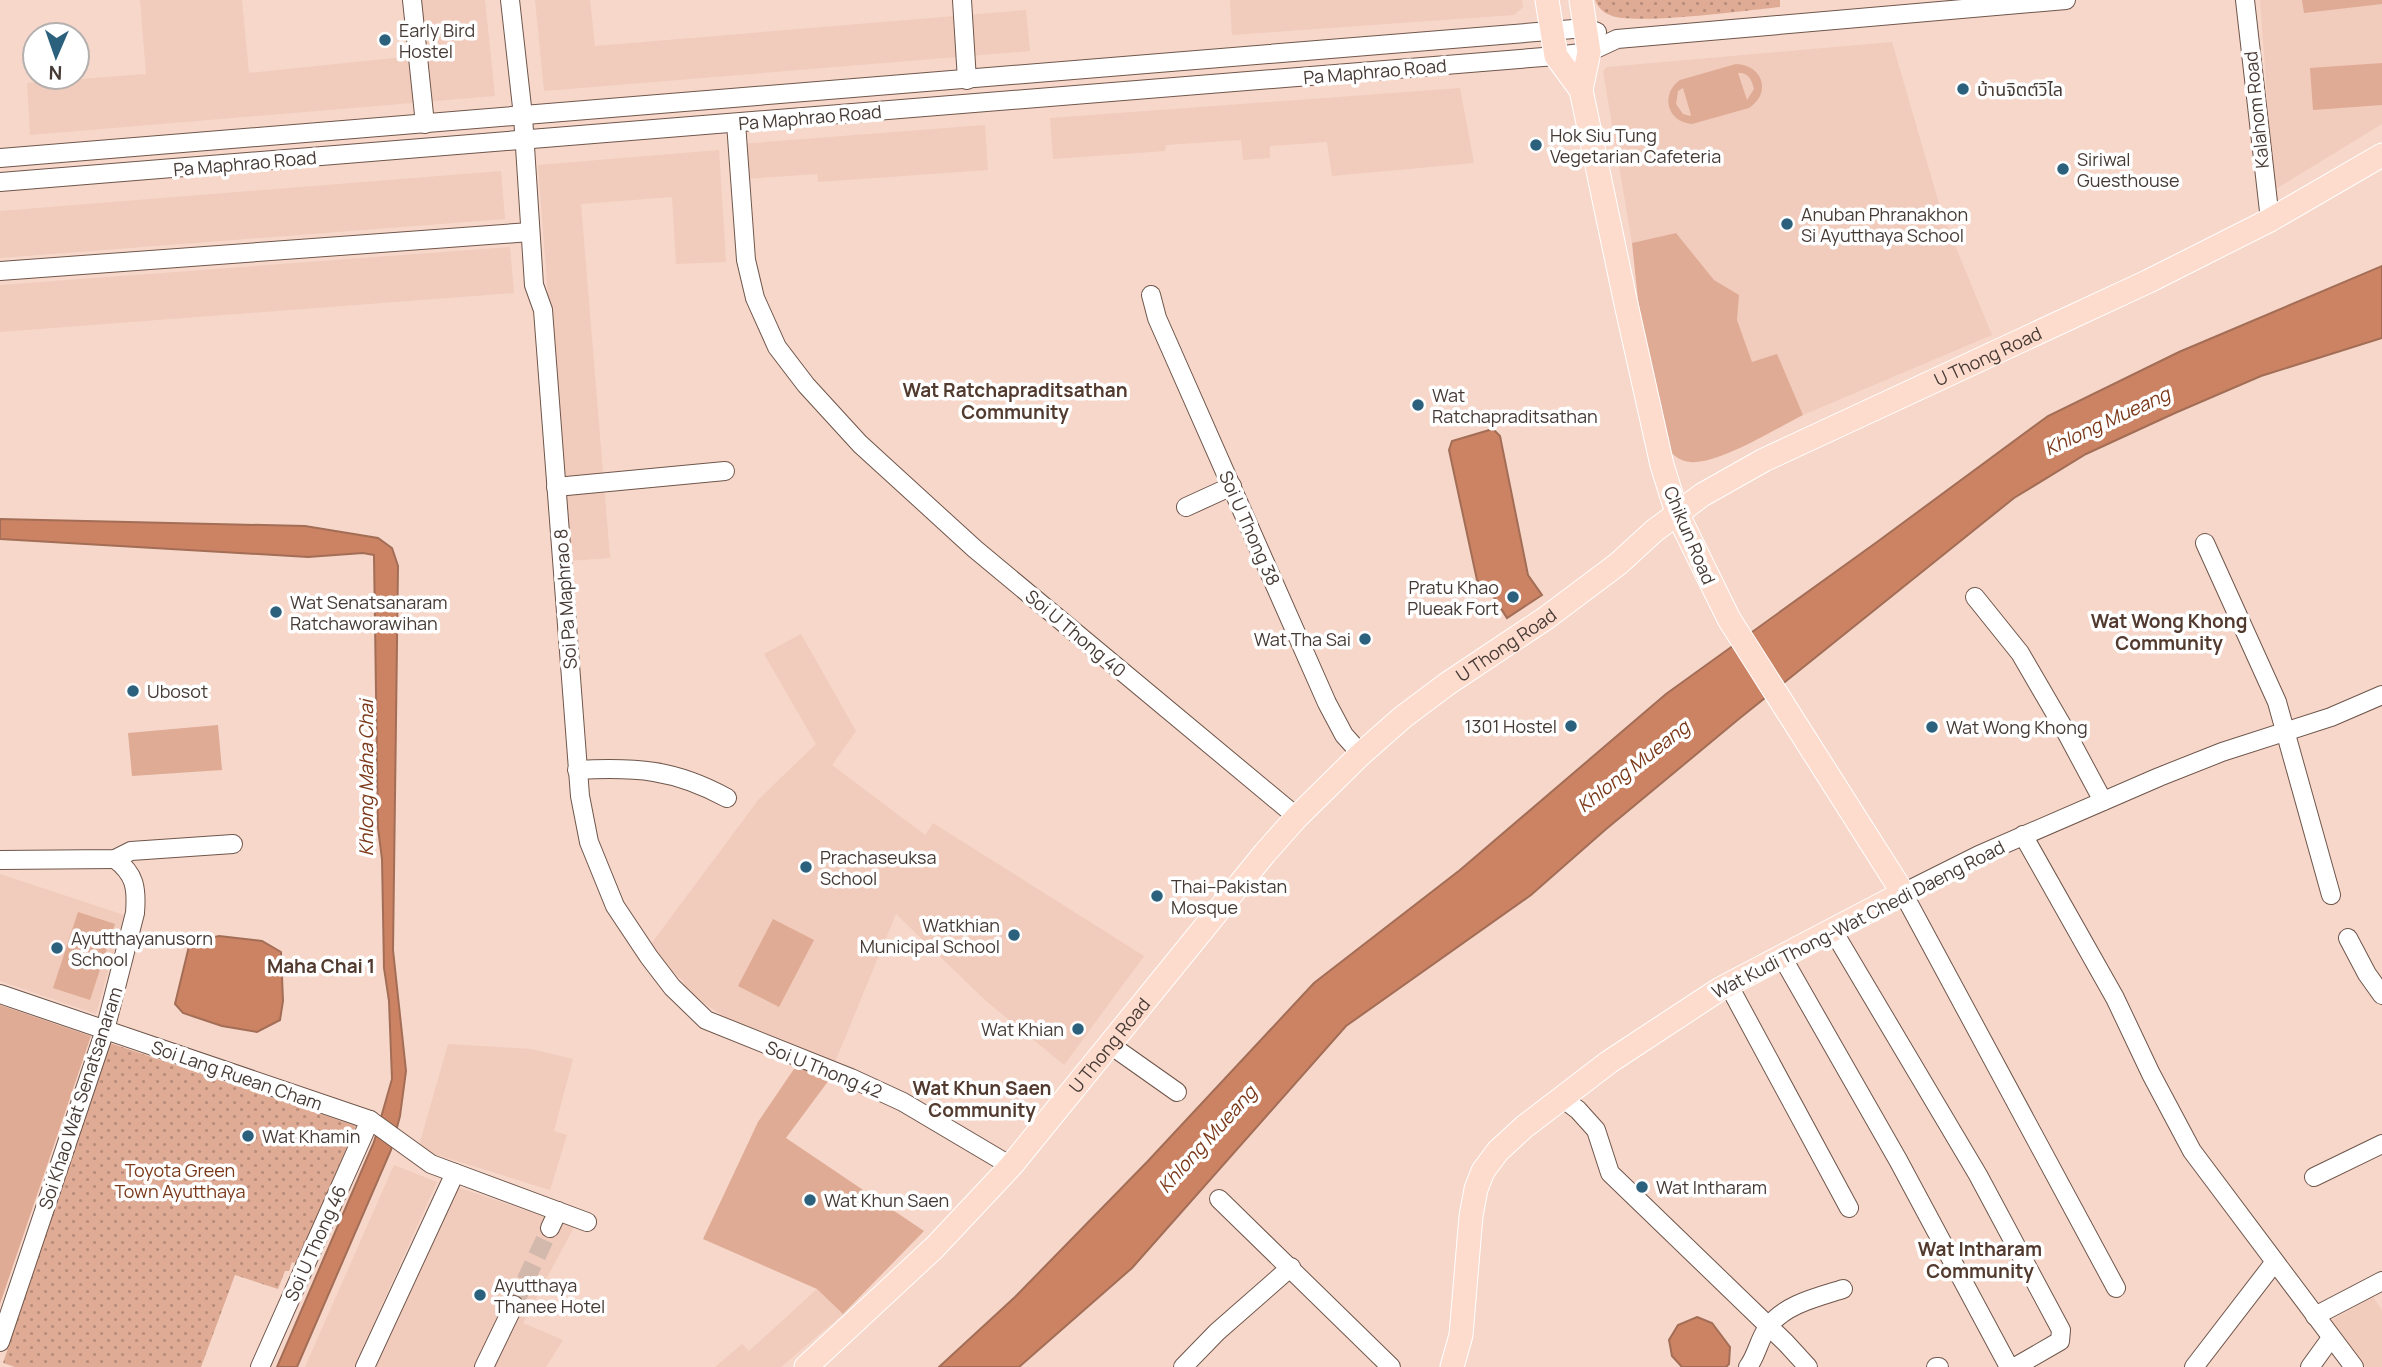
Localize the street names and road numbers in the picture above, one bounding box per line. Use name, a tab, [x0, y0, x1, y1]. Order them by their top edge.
street label: Kalahom Road	[2238, 50, 2274, 170]
street label: Pa Maphrao Road	[1302, 53, 1448, 89]
street label: Pa Maphrao Road	[737, 99, 883, 135]
street label: Pa Maphrao Road	[172, 145, 318, 181]
street label: U Thong Road	[1930, 321, 2045, 391]
street label: Soi U Thong 38	[1214, 467, 1286, 589]
street label: Chikun Road	[1659, 482, 1721, 588]
street label: Soi Pa Maphrao 8	[548, 528, 582, 670]
street label: Soi U Thong 40	[1021, 584, 1131, 682]
street label: U Thong Road	[1451, 603, 1561, 687]
street label: Wat Kudi Thong-Wat Chedi Daeng Road	[1708, 834, 2008, 1004]
street label: Soi Khao Wat Senatsanaram	[33, 984, 127, 1212]
street label: U Thong Road	[1063, 992, 1155, 1098]
street label: Soi Lang Ruean Cham	[148, 1034, 326, 1116]
street label: Soi U Thong 42	[762, 1035, 886, 1103]
street label: Soi U Thong 46	[279, 1181, 351, 1305]

